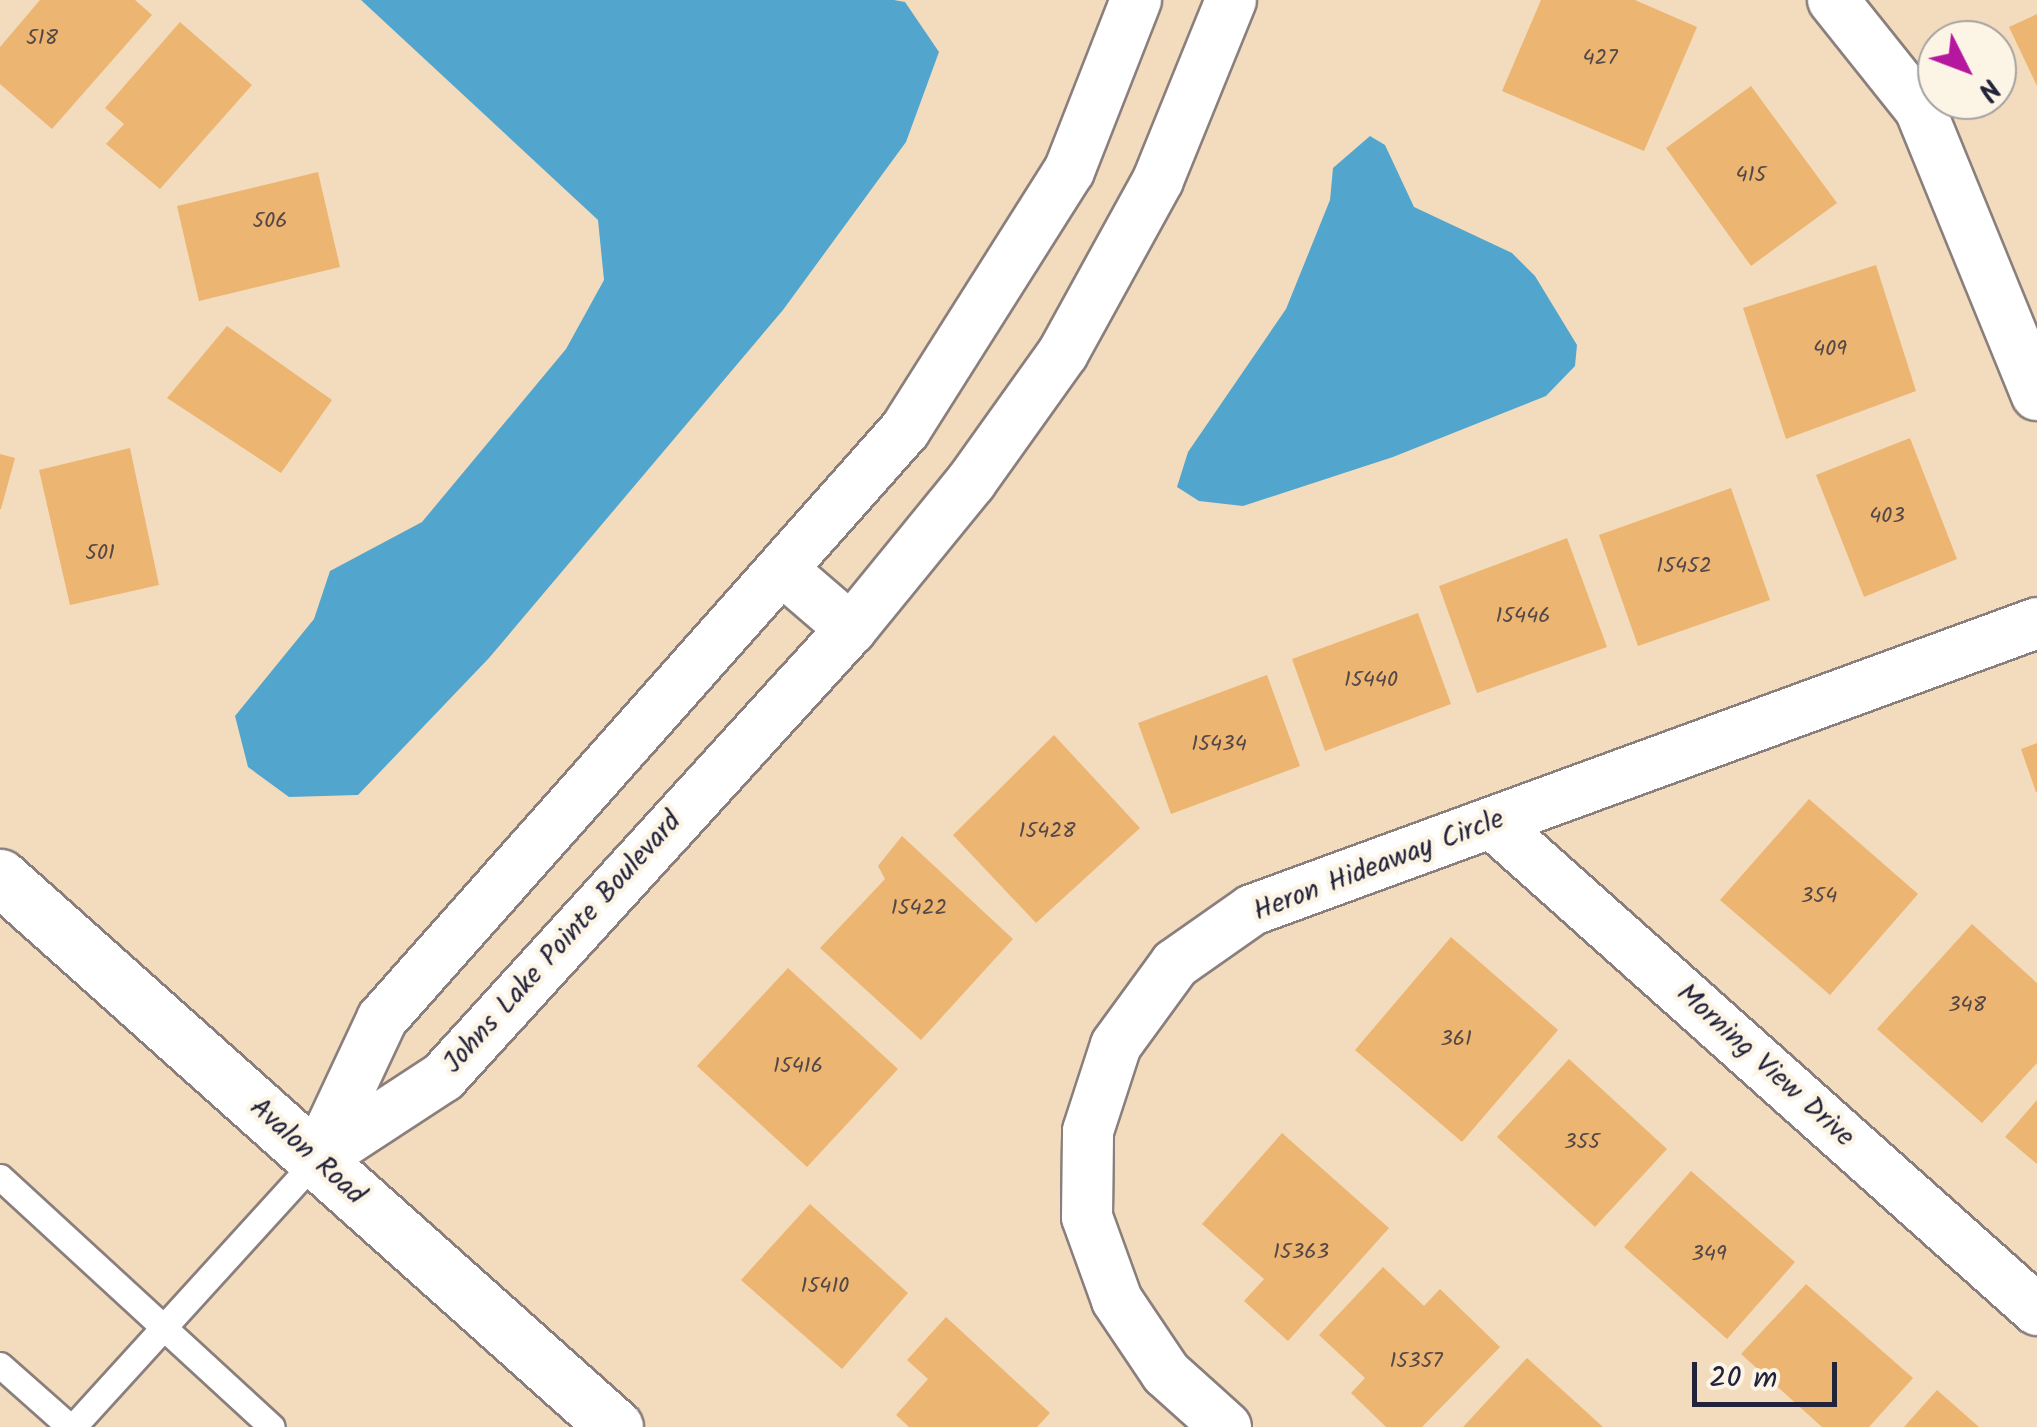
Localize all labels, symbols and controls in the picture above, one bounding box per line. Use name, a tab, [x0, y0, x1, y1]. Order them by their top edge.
north arrow	[1917, 20, 2017, 120]
house number: 518	[26, 26, 58, 52]
house number: 427	[1582, 46, 1618, 72]
text: N	[1966, 67, 2011, 111]
house number: 415	[1736, 163, 1766, 189]
house number: 506	[252, 209, 288, 235]
house number: 409	[1813, 337, 1847, 363]
house number: 403	[1869, 504, 1905, 530]
house number: 501	[85, 541, 115, 567]
house number: 15452	[1656, 554, 1712, 580]
house number: 15446	[1495, 604, 1551, 630]
house number: 15440	[1344, 668, 1398, 694]
house number: 15434	[1191, 732, 1247, 758]
street label: Heron Hideaway Circle	[1249, 803, 1509, 929]
street label: Johns Lake Pointe Boulevard	[437, 805, 689, 1081]
house number: 15428	[1019, 819, 1075, 845]
house number: 354	[1801, 884, 1837, 910]
house number: 15422	[891, 896, 947, 922]
street label: Morning View Drive	[1669, 977, 1861, 1155]
house number: 348	[1948, 993, 1986, 1019]
house number: 361	[1440, 1027, 1472, 1053]
house number: 15416	[773, 1054, 823, 1080]
street label: Avalon Road	[242, 1091, 372, 1213]
house number: 355	[1564, 1130, 1600, 1156]
house number: 15363	[1273, 1240, 1329, 1266]
house number: 349	[1691, 1242, 1727, 1268]
house number: 15410	[801, 1274, 849, 1300]
scale bar	[1697, 1342, 1842, 1404]
house number: 15357	[1389, 1349, 1443, 1375]
text: 20 m	[1709, 1355, 1777, 1403]

